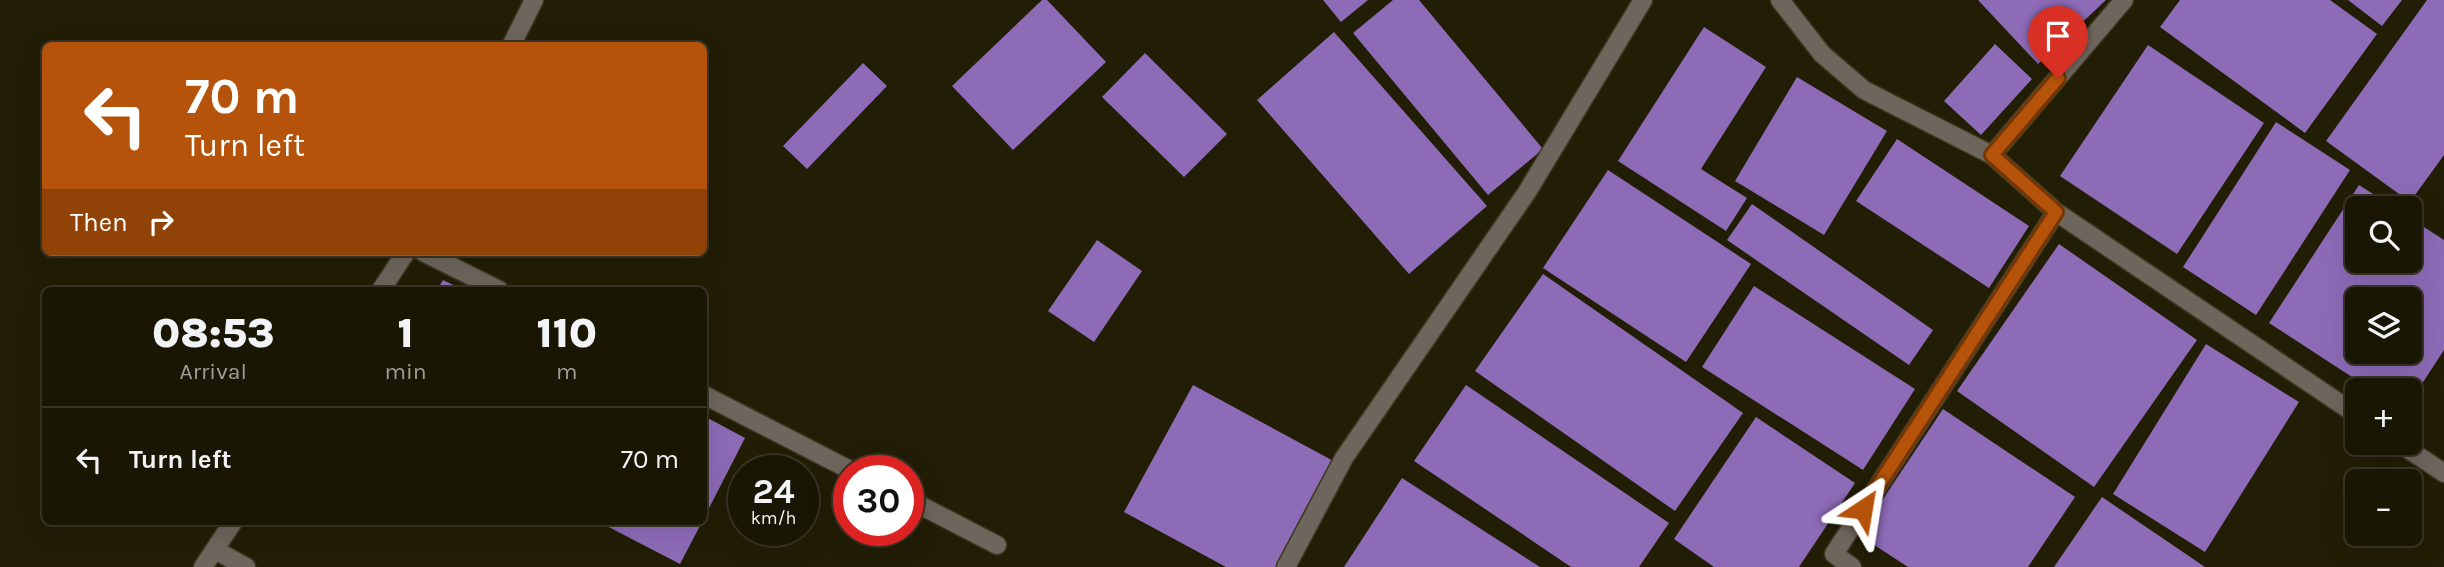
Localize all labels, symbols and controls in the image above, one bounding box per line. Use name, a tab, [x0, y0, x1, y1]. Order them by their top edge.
pin	[2028, 6, 2088, 78]
icon: arrive	[2039, 17, 2077, 55]
text: 70 m	[185, 68, 299, 125]
icon: left	[70, 70, 161, 161]
text: Turn left	[185, 127, 305, 164]
map controls	[2345, 196, 2422, 546]
button: search	[2345, 196, 2422, 273]
icon: right	[142, 203, 180, 241]
text: Then	[70, 207, 128, 238]
button: layers	[2345, 287, 2422, 364]
text: 08:53	[152, 308, 275, 358]
text: 1	[397, 308, 414, 358]
text: 110	[537, 308, 597, 358]
text: Arrival	[180, 358, 247, 385]
text: min	[384, 358, 427, 385]
text: m	[556, 358, 578, 385]
button: +	[2345, 378, 2422, 455]
icon: left	[70, 441, 108, 479]
text: Turn left	[129, 444, 231, 475]
text: 70 m	[621, 444, 679, 475]
speed limit sign: 30	[833, 455, 924, 546]
button: −	[2345, 469, 2422, 546]
text: 24	[753, 471, 795, 512]
position arrow	[1826, 472, 1900, 546]
text: km/h	[751, 507, 796, 529]

